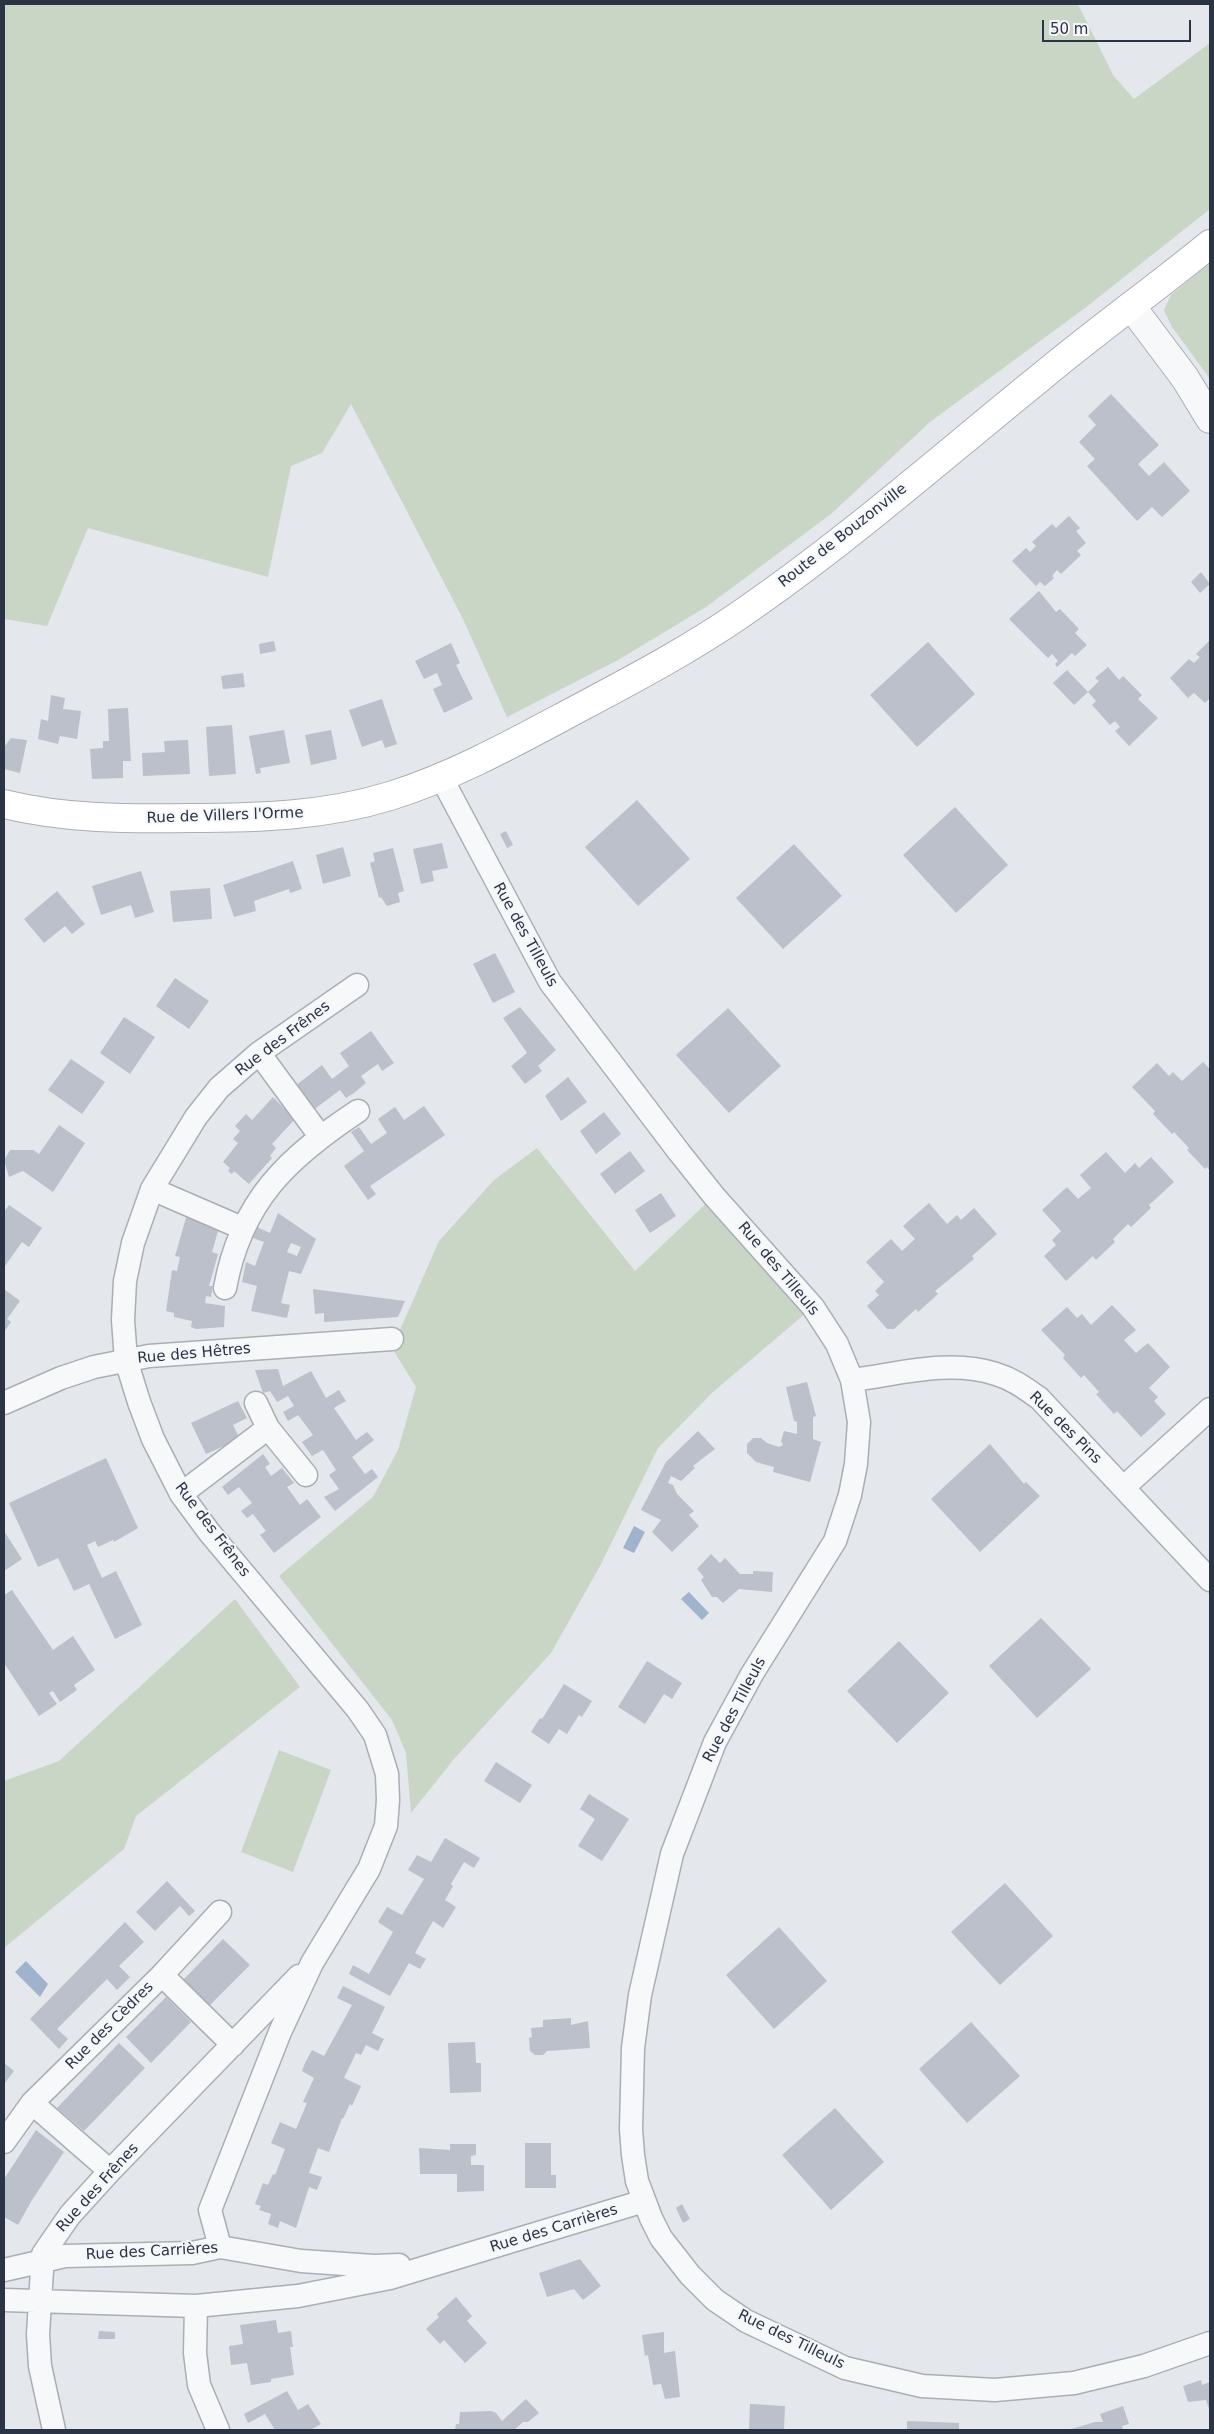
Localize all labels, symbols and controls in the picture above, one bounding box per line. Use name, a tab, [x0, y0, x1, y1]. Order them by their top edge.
scale bar	[1044, 10, 1193, 42]
text: 50 m	[1050, 20, 1088, 38]
street label: Route de Bouzonville	[775, 480, 911, 592]
street label: Rue de Villers l'Orme	[146, 804, 304, 828]
street label: Rue des Tilleuls	[489, 880, 561, 990]
street label: Rue des Frênes	[232, 998, 334, 1080]
street label: Rue des Tilleuls	[734, 1219, 822, 1319]
street label: Rue des Hêtres	[137, 1340, 251, 1368]
street label: Rue des Pins	[1025, 1388, 1105, 1468]
street label: Rue des Frênes	[171, 1479, 253, 1581]
street label: Rue des Tilleuls	[700, 1654, 770, 1766]
street label: Rue des Cèdres	[62, 1978, 158, 2074]
street label: Rue des Frênes	[53, 2140, 143, 2236]
street label: Rue des Carrières	[488, 2201, 620, 2257]
street label: Rue des Carrières	[85, 2240, 219, 2264]
street label: Rue des Tilleuls	[735, 2306, 847, 2374]

